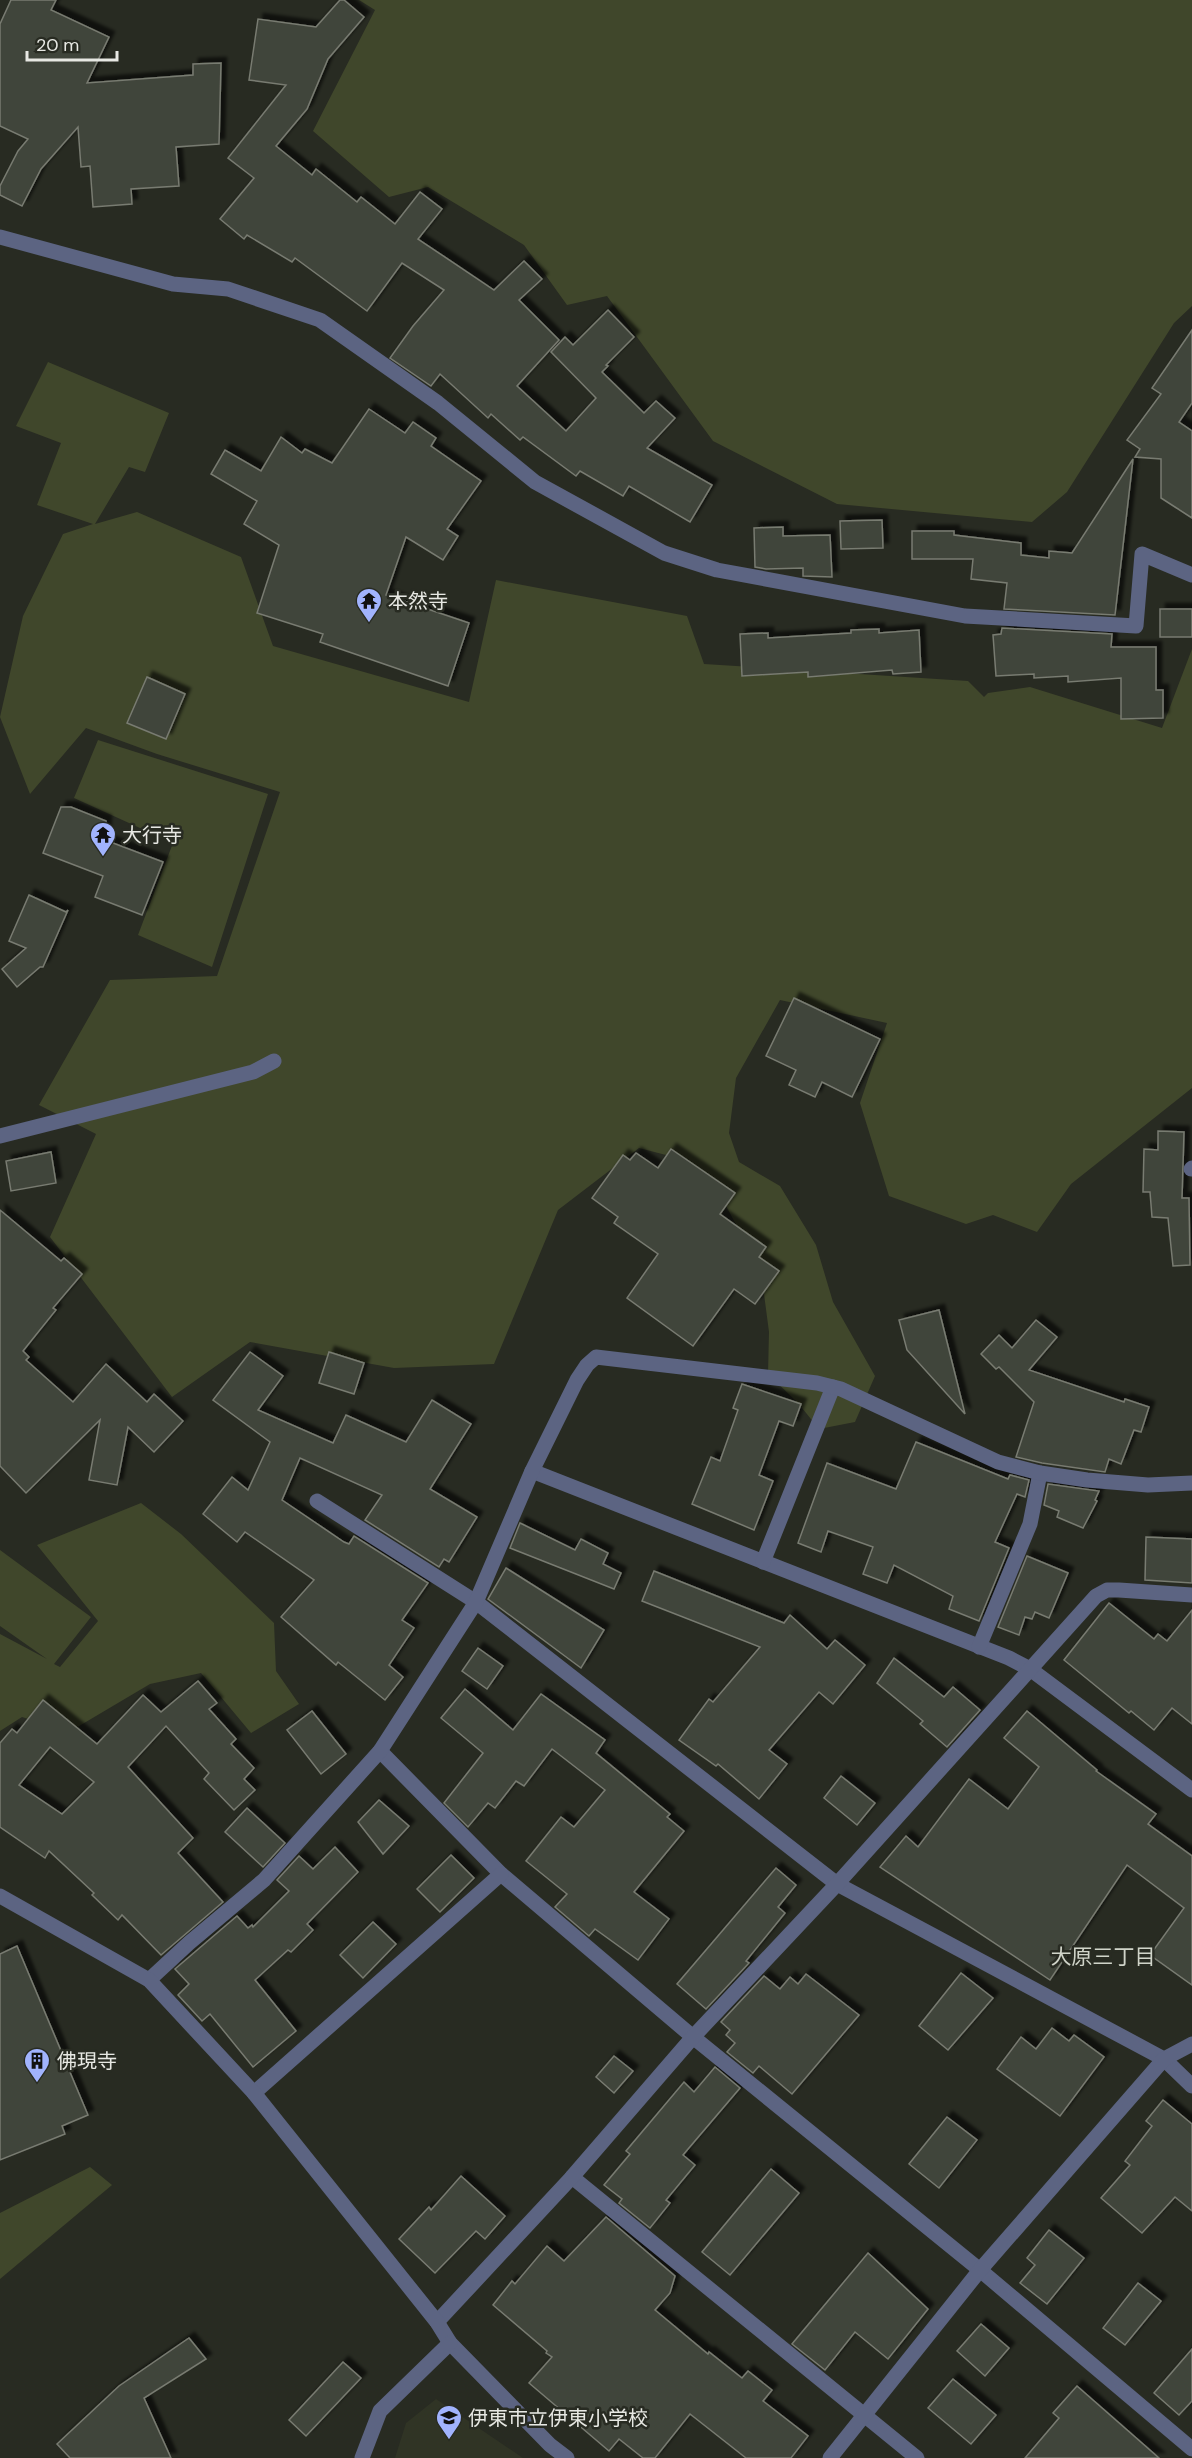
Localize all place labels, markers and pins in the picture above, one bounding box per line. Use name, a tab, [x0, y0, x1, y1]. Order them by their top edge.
temple icon: 本然寺	[354, 586, 384, 624]
place label: 本然寺	[388, 588, 448, 614]
temple icon: 大行寺	[88, 820, 118, 858]
place label: 大行寺	[122, 822, 182, 848]
building icon: 佛現寺	[22, 2046, 52, 2084]
place label: 佛現寺	[57, 2048, 117, 2074]
school or university icon: 伊東市立伊東小学校	[434, 2403, 464, 2441]
place label: 伊東市立伊東小学校	[468, 2405, 648, 2431]

